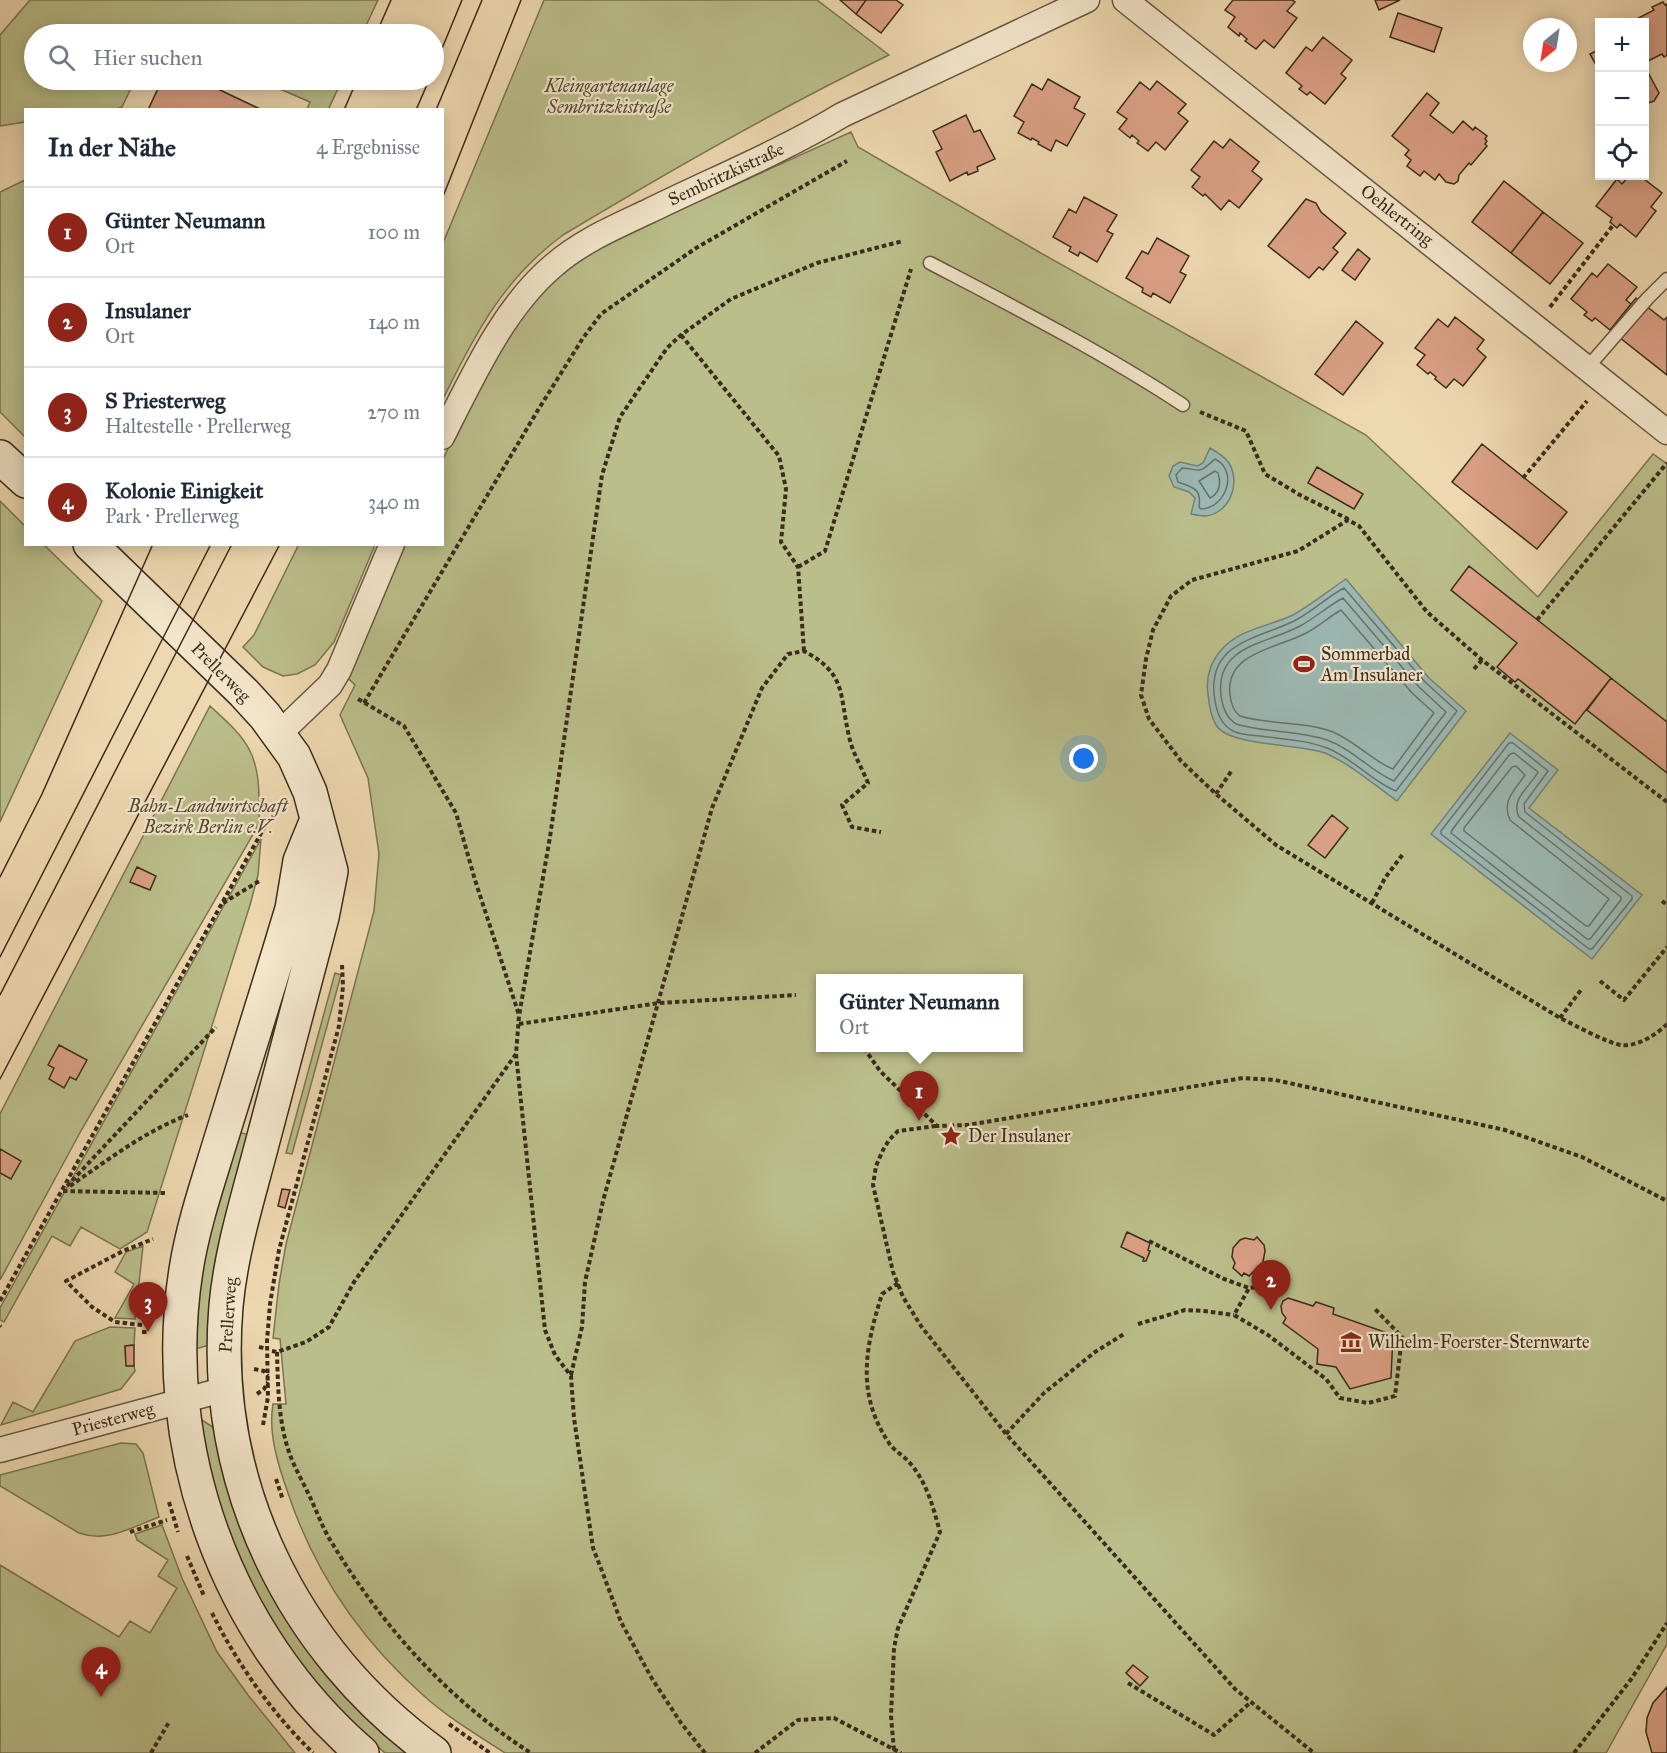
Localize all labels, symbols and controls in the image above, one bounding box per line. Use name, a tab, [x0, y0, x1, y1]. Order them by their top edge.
north arrow	[1523, 18, 1577, 72]
map controls	[1595, 18, 1649, 180]
button: +	[1595, 18, 1649, 72]
search box	[24, 24, 444, 90]
icon: search	[45, 41, 78, 74]
text: Hier suchen	[93, 44, 202, 71]
button: −	[1595, 72, 1649, 126]
park label: Kleingartenanlage Sembritzkistraße	[544, 75, 675, 118]
button: locate	[1595, 126, 1649, 180]
text: In der Nähe	[48, 131, 176, 163]
text: 4 Ergebnisse	[316, 135, 420, 159]
street label: Sembritzkistraße	[665, 138, 787, 210]
street label: Oehlertring	[1356, 180, 1438, 251]
text: Günter Neumann	[105, 207, 265, 234]
text: 1	[64, 220, 71, 244]
text: 100 m	[368, 220, 420, 244]
text: Ort	[105, 234, 135, 258]
text: Insulaner	[105, 297, 191, 324]
text: 2	[63, 310, 72, 334]
text: 140 m	[368, 310, 420, 334]
text: Ort	[105, 324, 135, 348]
text: S Priesterweg	[105, 387, 225, 414]
text: 3	[64, 400, 72, 424]
text: 270 m	[367, 400, 420, 424]
text: Haltestelle · Prellerweg	[105, 414, 291, 438]
text: Kolonie Einigkeit	[105, 477, 263, 504]
text: 4	[62, 490, 73, 514]
text: 340 m	[368, 490, 420, 514]
text: Park · Prellerweg	[105, 504, 238, 528]
street label: Prellerweg	[186, 637, 256, 708]
place label: Sommerbad Am Insulaner	[1320, 643, 1422, 686]
sports icon: Sommerbad Am Insulaner	[1292, 652, 1316, 676]
your location	[1069, 744, 1098, 773]
park label: Bahn-Landwirtschaft Bezirk Berlin e.V.	[127, 795, 289, 838]
popup	[816, 974, 1023, 1052]
text: Günter Neumann	[839, 988, 1000, 1015]
text: Ort	[839, 1015, 869, 1039]
pin: 1	[900, 1072, 938, 1121]
place icon: Der Insulaner	[939, 1124, 963, 1148]
place label: Der Insulaner	[968, 1125, 1071, 1147]
pin: 2	[1252, 1260, 1290, 1310]
street label: Prellerweg	[214, 1276, 243, 1354]
pin: 3	[128, 1282, 168, 1332]
museum icon: Wilhelm-Foerster-Sternwarte	[1339, 1330, 1363, 1354]
place label: Wilhelm-Foerster-Sternwarte	[1368, 1331, 1590, 1353]
street label: Priesterweg	[70, 1397, 157, 1441]
pin: 4	[82, 1648, 120, 1697]

